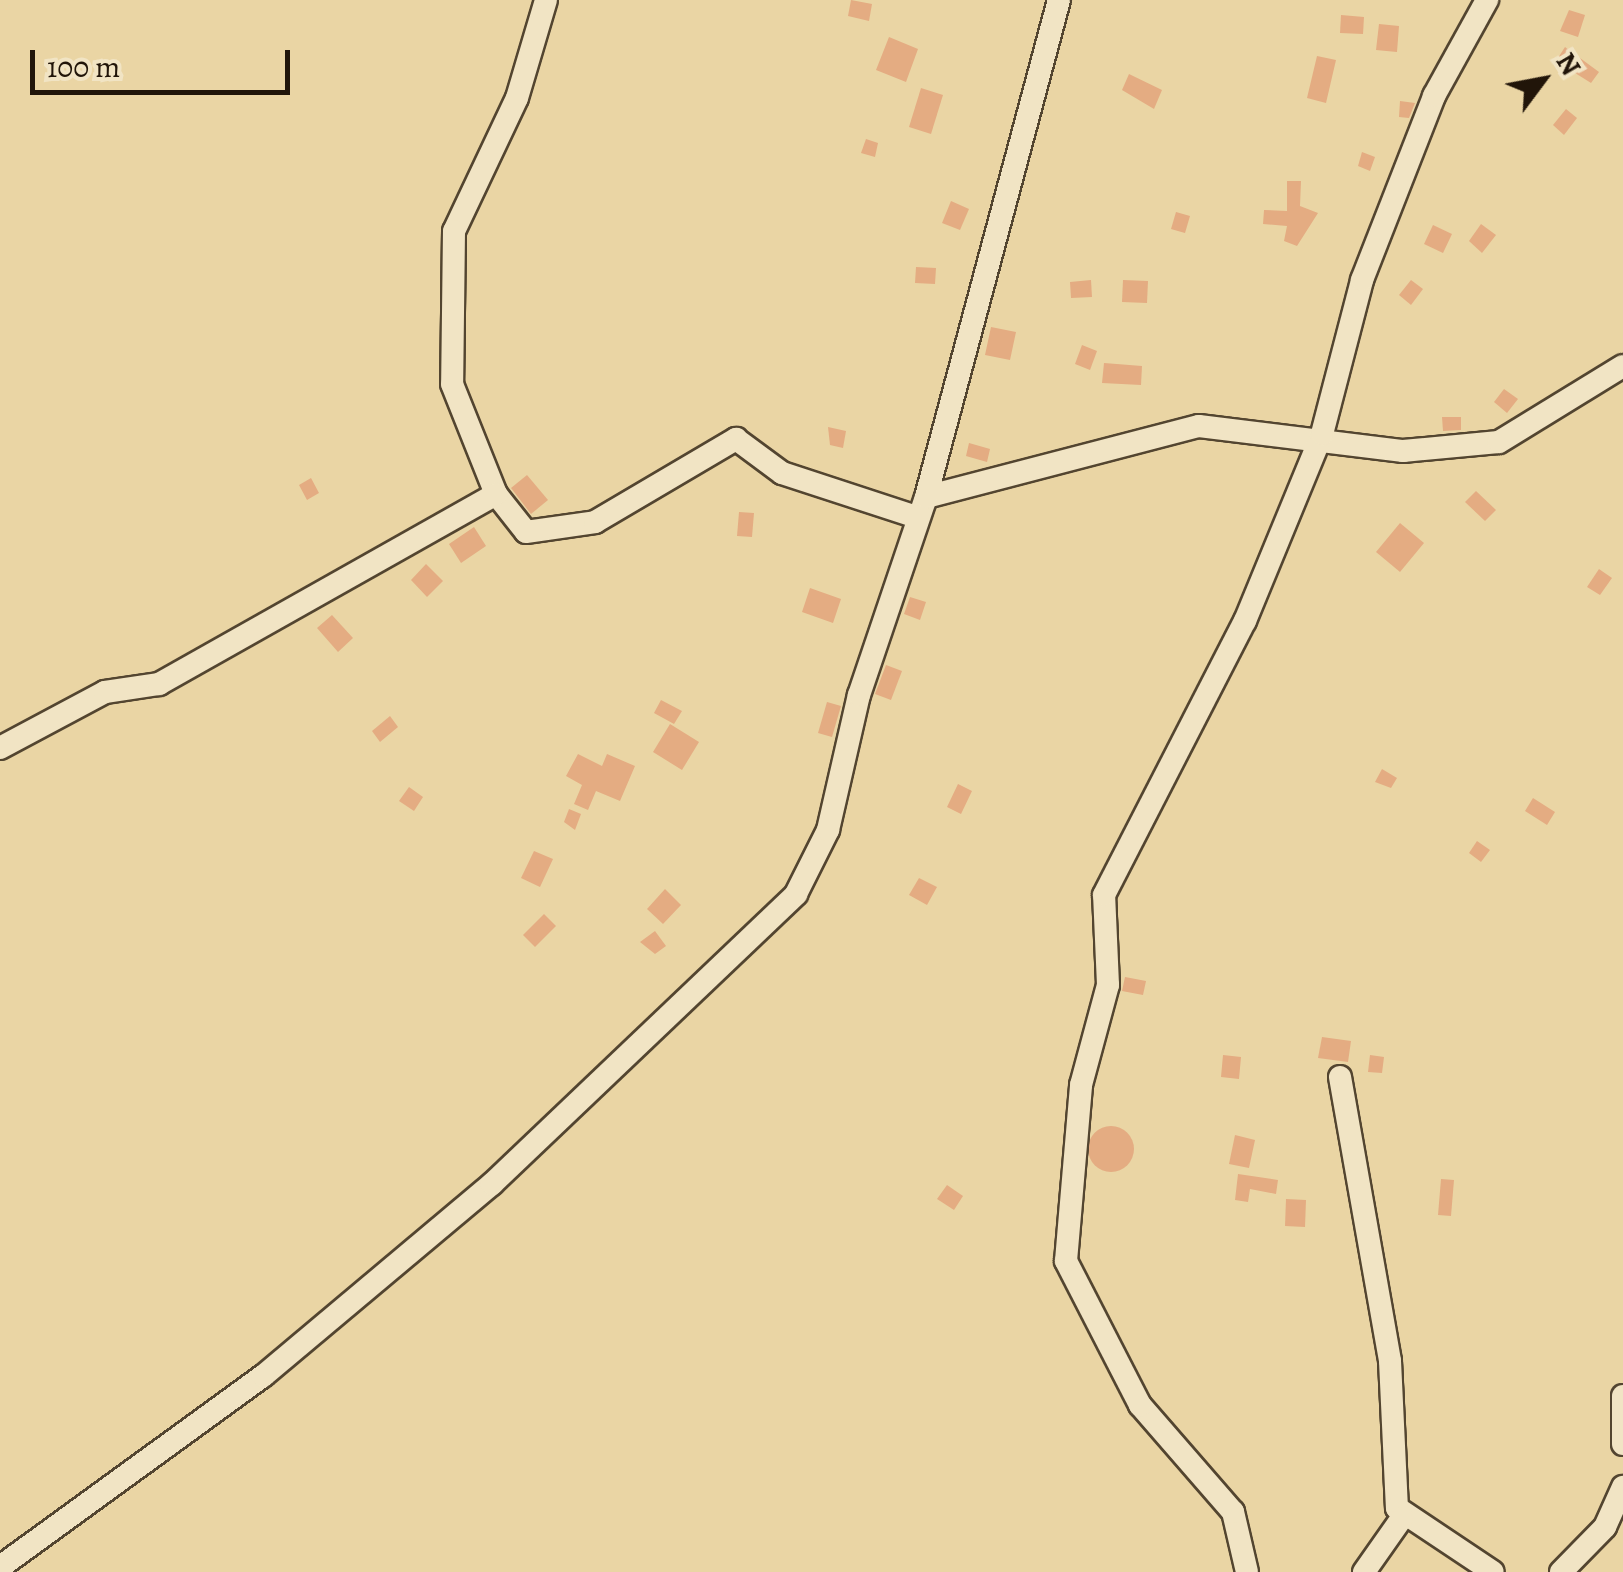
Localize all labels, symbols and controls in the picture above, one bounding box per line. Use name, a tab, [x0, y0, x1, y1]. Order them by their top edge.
scale bar	[35, 30, 295, 92]
north arrow	[1493, 30, 1593, 130]
text: N	[1547, 45, 1590, 83]
text: 100 m	[47, 47, 120, 87]

